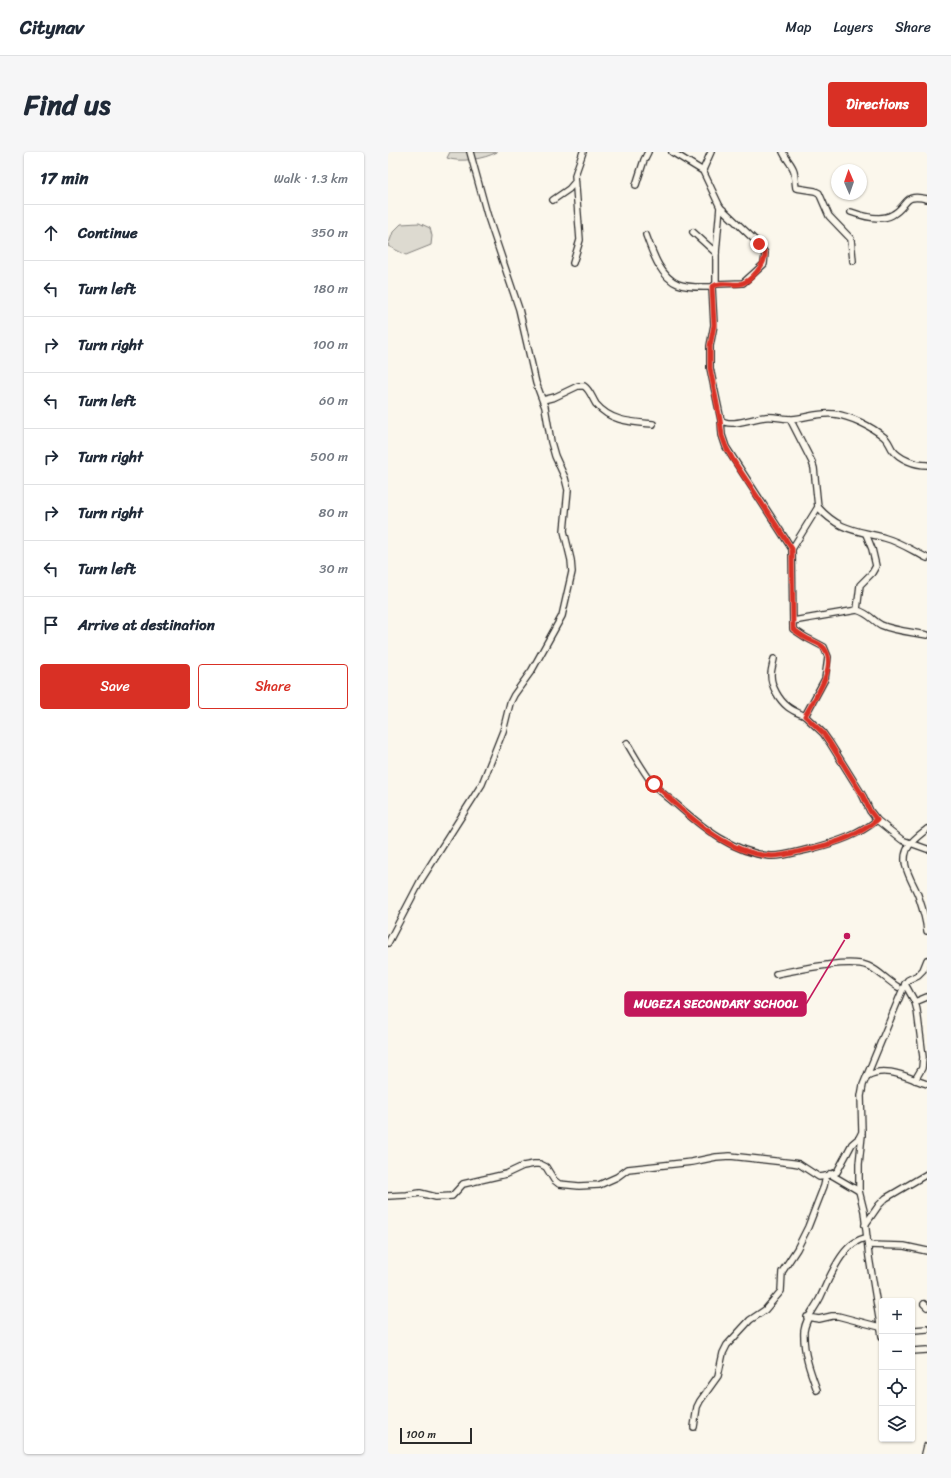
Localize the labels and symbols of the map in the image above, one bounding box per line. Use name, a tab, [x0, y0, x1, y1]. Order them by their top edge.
north arrow	[831, 164, 867, 200]
route end	[750, 235, 768, 253]
route start	[645, 775, 663, 793]
callout: MUGEZA SECONDARY SCHOOL	[625, 992, 806, 1016]
text: MUGEZA SECONDARY SCHOOL	[633, 993, 799, 1015]
scale bar	[400, 1426, 472, 1445]

